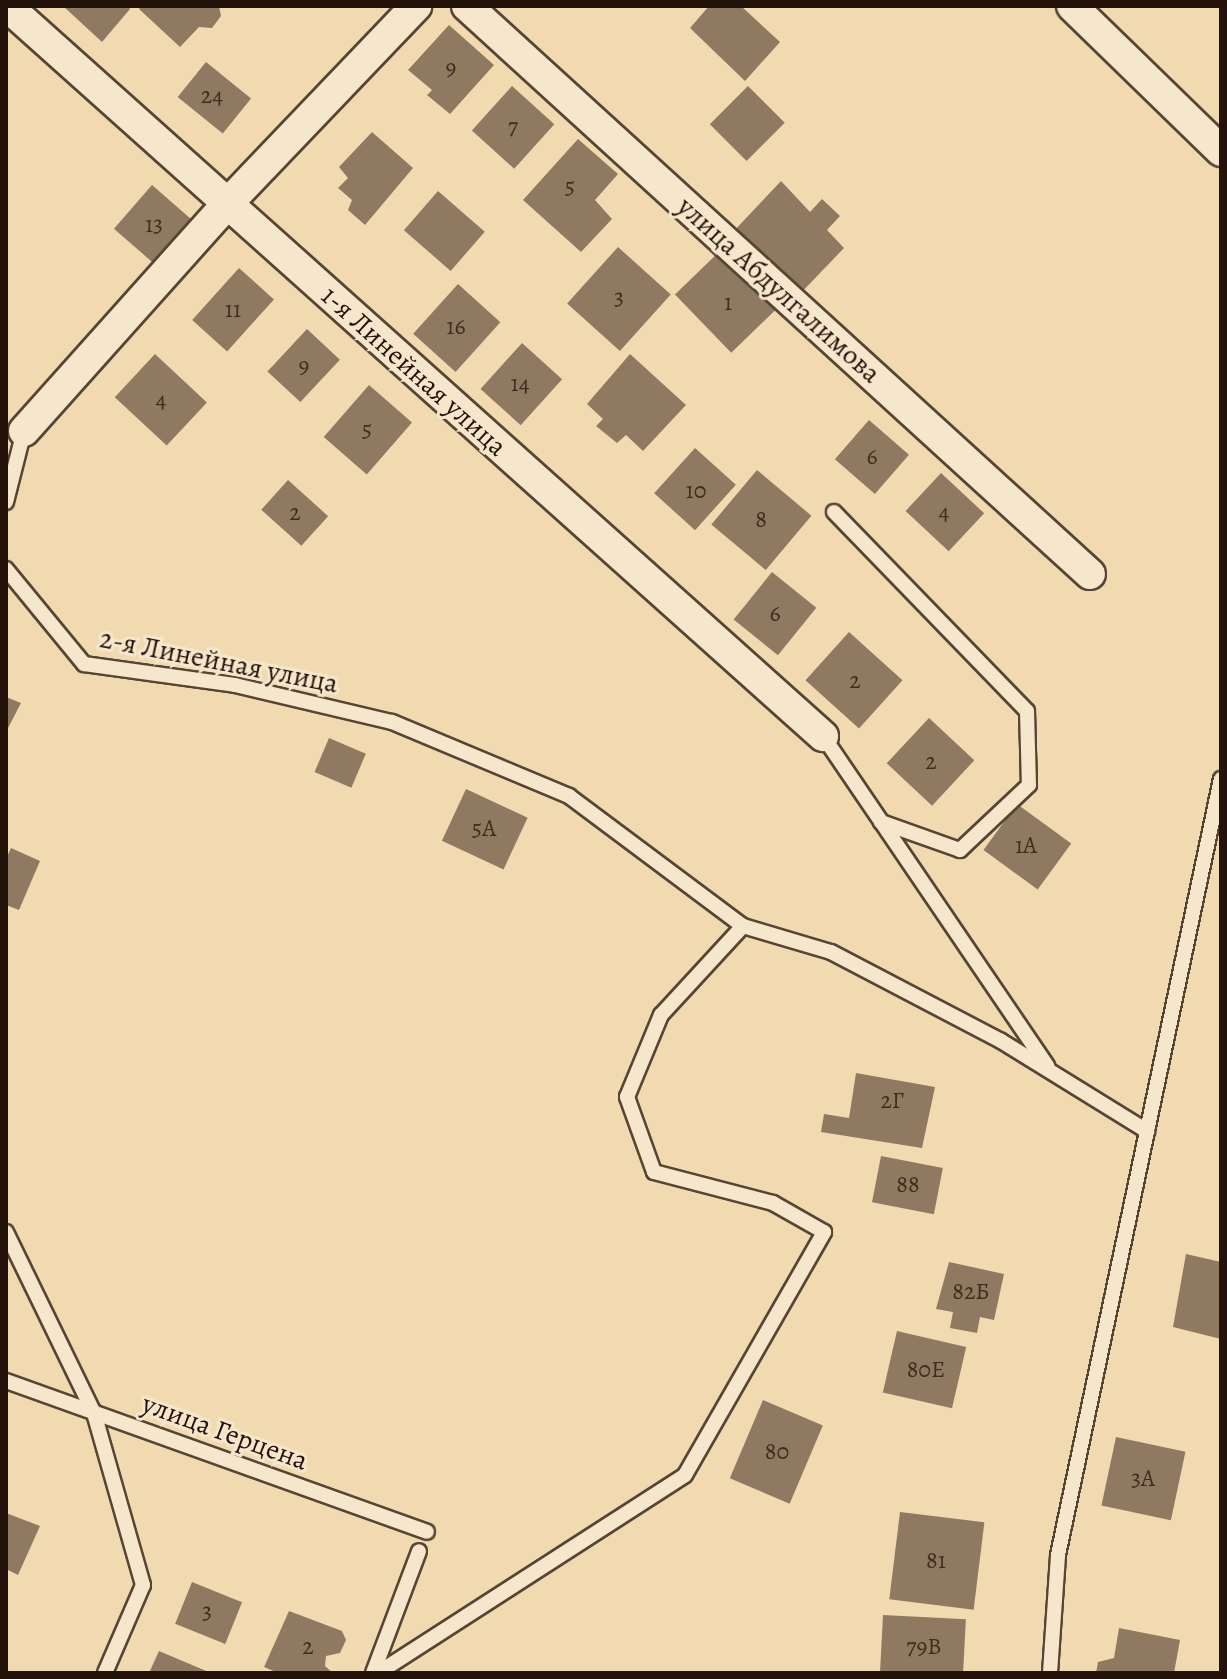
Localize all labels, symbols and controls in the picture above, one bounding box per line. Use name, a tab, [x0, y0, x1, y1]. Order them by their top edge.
house number: 9	[446, 54, 456, 82]
house number: 24	[201, 82, 223, 110]
house number: 7	[508, 113, 518, 141]
house number: 5	[565, 173, 575, 201]
street label: улица Абдулгалимова	[670, 190, 888, 390]
house number: 13	[145, 211, 163, 239]
street label: 1-я Линейная улица	[314, 279, 514, 463]
house number: 3	[614, 284, 624, 312]
house number: 1	[724, 289, 732, 317]
house number: 11	[225, 296, 241, 324]
house number: 16	[446, 313, 466, 341]
house number: 9	[299, 352, 309, 380]
house number: 14	[510, 370, 530, 398]
house number: 4	[156, 386, 166, 414]
house number: 5	[362, 416, 372, 444]
house number: 6	[866, 443, 878, 471]
house number: 10	[686, 477, 706, 505]
house number: 4	[939, 498, 949, 526]
house number: 2	[289, 499, 301, 527]
house number: 8	[755, 506, 767, 534]
house number: 6	[769, 600, 781, 628]
street label: 2-я Линейная улица	[97, 621, 341, 701]
house number: 2	[849, 667, 861, 695]
house number: 2	[925, 748, 937, 776]
house number: 5А	[472, 815, 496, 843]
house number: 1А	[1015, 832, 1037, 860]
house number: 2Г	[880, 1087, 904, 1115]
house number: 88	[896, 1171, 920, 1199]
house number: 82Б	[952, 1278, 990, 1306]
house number: 80Е	[907, 1356, 945, 1384]
street label: улица Герцена	[138, 1386, 312, 1478]
house number: 80	[765, 1438, 789, 1466]
house number: 3А	[1131, 1465, 1155, 1493]
house number: 81	[926, 1547, 946, 1575]
house number: 3	[202, 1598, 212, 1626]
house number: 2	[302, 1633, 314, 1661]
house number: 79В	[906, 1633, 942, 1661]

